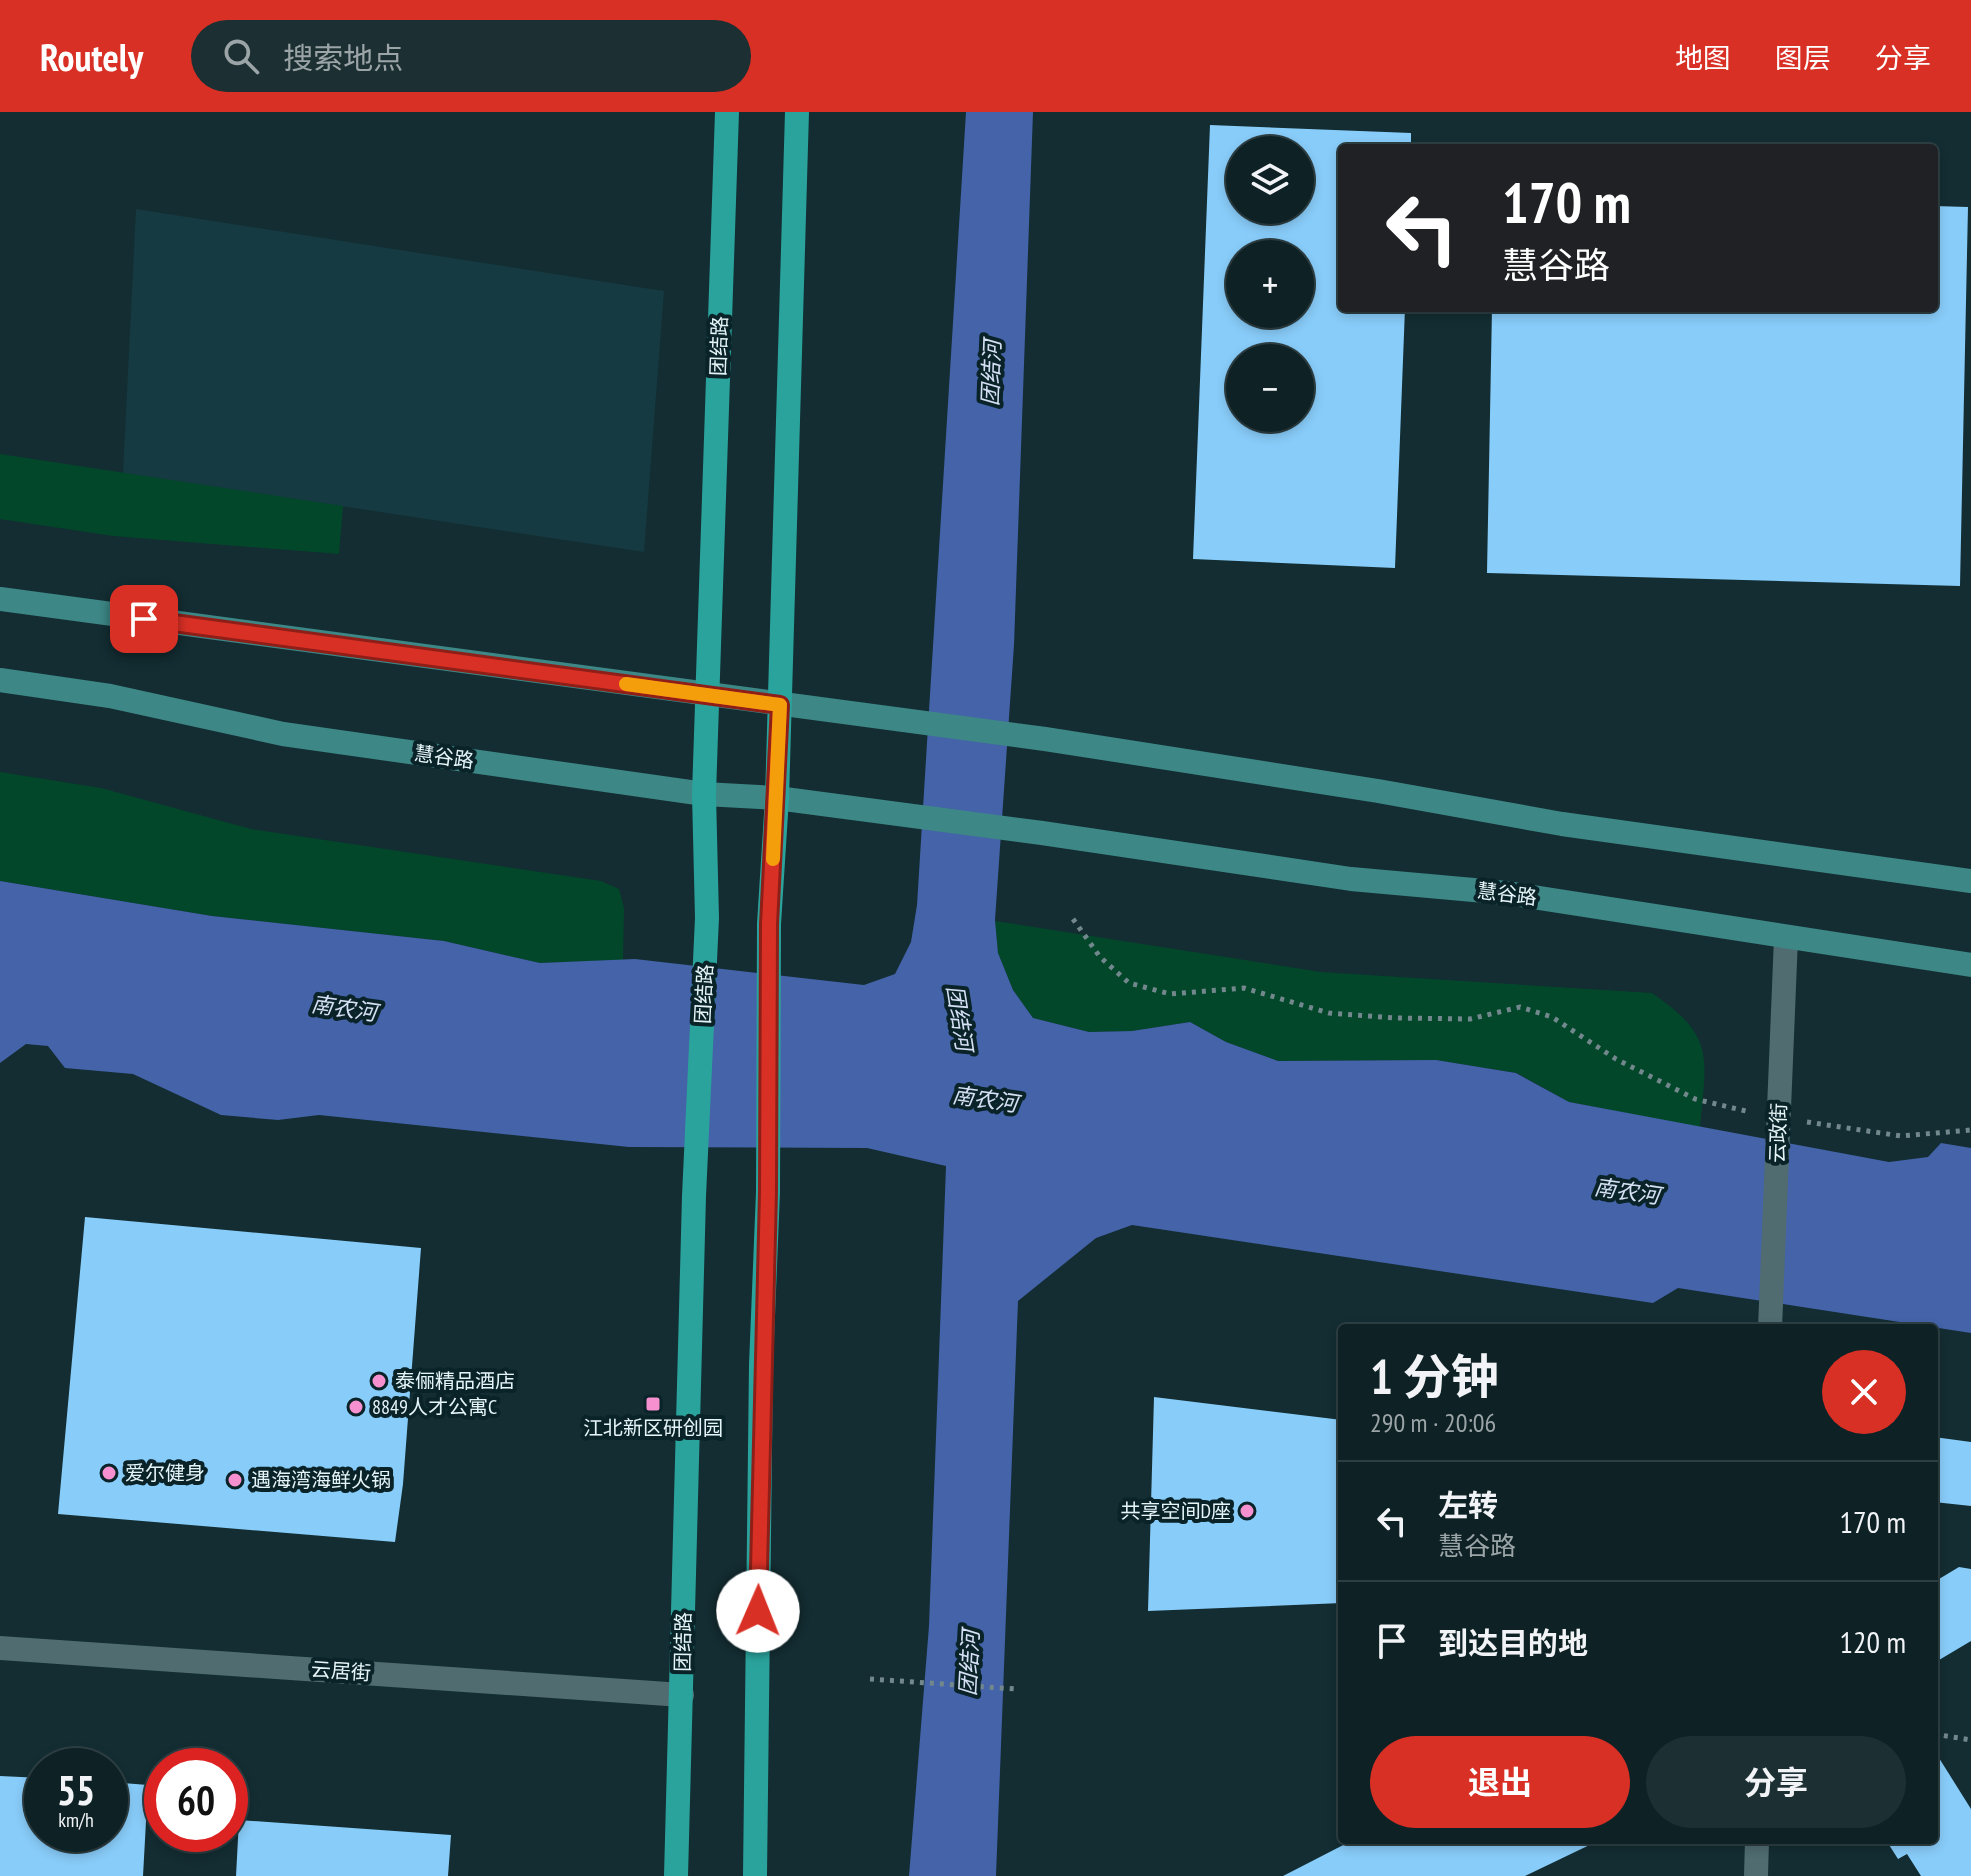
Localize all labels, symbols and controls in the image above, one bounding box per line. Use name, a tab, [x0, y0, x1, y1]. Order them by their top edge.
search box	[191, 20, 751, 92]
text: Routely	[40, 32, 143, 81]
icon: search	[219, 34, 263, 78]
text: 搜索地点	[283, 38, 403, 77]
text: 地图	[1675, 39, 1731, 76]
text: 图层	[1775, 39, 1831, 76]
text: 分享	[1875, 39, 1931, 76]
map controls	[1226, 136, 1314, 432]
button: layers	[1226, 136, 1314, 224]
text: 170 m	[1502, 166, 1631, 238]
icon: left	[1370, 176, 1474, 280]
button: +	[1226, 240, 1314, 328]
text: 慧谷路	[1502, 241, 1610, 288]
street label: 团结路	[705, 316, 733, 376]
water label: 团结河	[976, 336, 1006, 406]
button: −	[1226, 344, 1314, 432]
pin	[110, 585, 178, 653]
icon: arrive	[122, 597, 166, 641]
street label: 慧谷路	[412, 740, 476, 774]
street label: 慧谷路	[1476, 877, 1538, 911]
street label: 团结路	[689, 963, 719, 1025]
water label: 团结河	[941, 983, 980, 1057]
water label: 南农河	[309, 990, 383, 1027]
water label: 南农河	[950, 1081, 1024, 1118]
street label: 云政街	[1764, 1103, 1792, 1163]
water label: 南农河	[1592, 1173, 1666, 1210]
text: 1 分钟	[1370, 1345, 1499, 1407]
button: close	[1822, 1350, 1906, 1434]
place label: 泰俪精品酒店	[395, 1368, 515, 1394]
marker: 泰俪精品酒店	[370, 1372, 388, 1390]
place label: 8849人才公寓C	[372, 1394, 497, 1420]
marker: 江北新区研创园	[644, 1395, 662, 1413]
marker: 8849人才公寓C	[347, 1398, 365, 1416]
text: 290 m · 20:06	[1370, 1406, 1496, 1439]
place label: 江北新区研创园	[583, 1415, 723, 1441]
place label: 爱尔健身	[125, 1460, 205, 1486]
marker: 爱尔健身	[100, 1464, 118, 1482]
place label: 遇海湾海鲜火锅	[251, 1467, 391, 1493]
marker: 遇海湾海鲜火锅	[226, 1471, 244, 1489]
text: 左转	[1438, 1485, 1498, 1524]
place label: 共享空间D座	[1121, 1498, 1231, 1524]
icon: left	[1370, 1499, 1414, 1543]
marker: 共享空间D座	[1238, 1502, 1256, 1520]
text: 170 m	[1840, 1502, 1906, 1541]
text: 慧谷路	[1438, 1529, 1516, 1562]
position arrow	[716, 1569, 800, 1653]
street label: 团结路	[669, 1612, 697, 1672]
icon: arrive	[1370, 1619, 1414, 1663]
text: 120 m	[1840, 1622, 1906, 1661]
text: 到达目的地	[1438, 1623, 1588, 1662]
water label: 团结河	[953, 1625, 985, 1697]
street label: 云居街	[310, 1656, 372, 1686]
button: 退出	[1370, 1736, 1630, 1828]
button: 分享	[1646, 1736, 1906, 1828]
speed limit sign: 60	[144, 1748, 248, 1852]
text: 55	[57, 1764, 95, 1816]
text: km/h	[58, 1807, 94, 1833]

